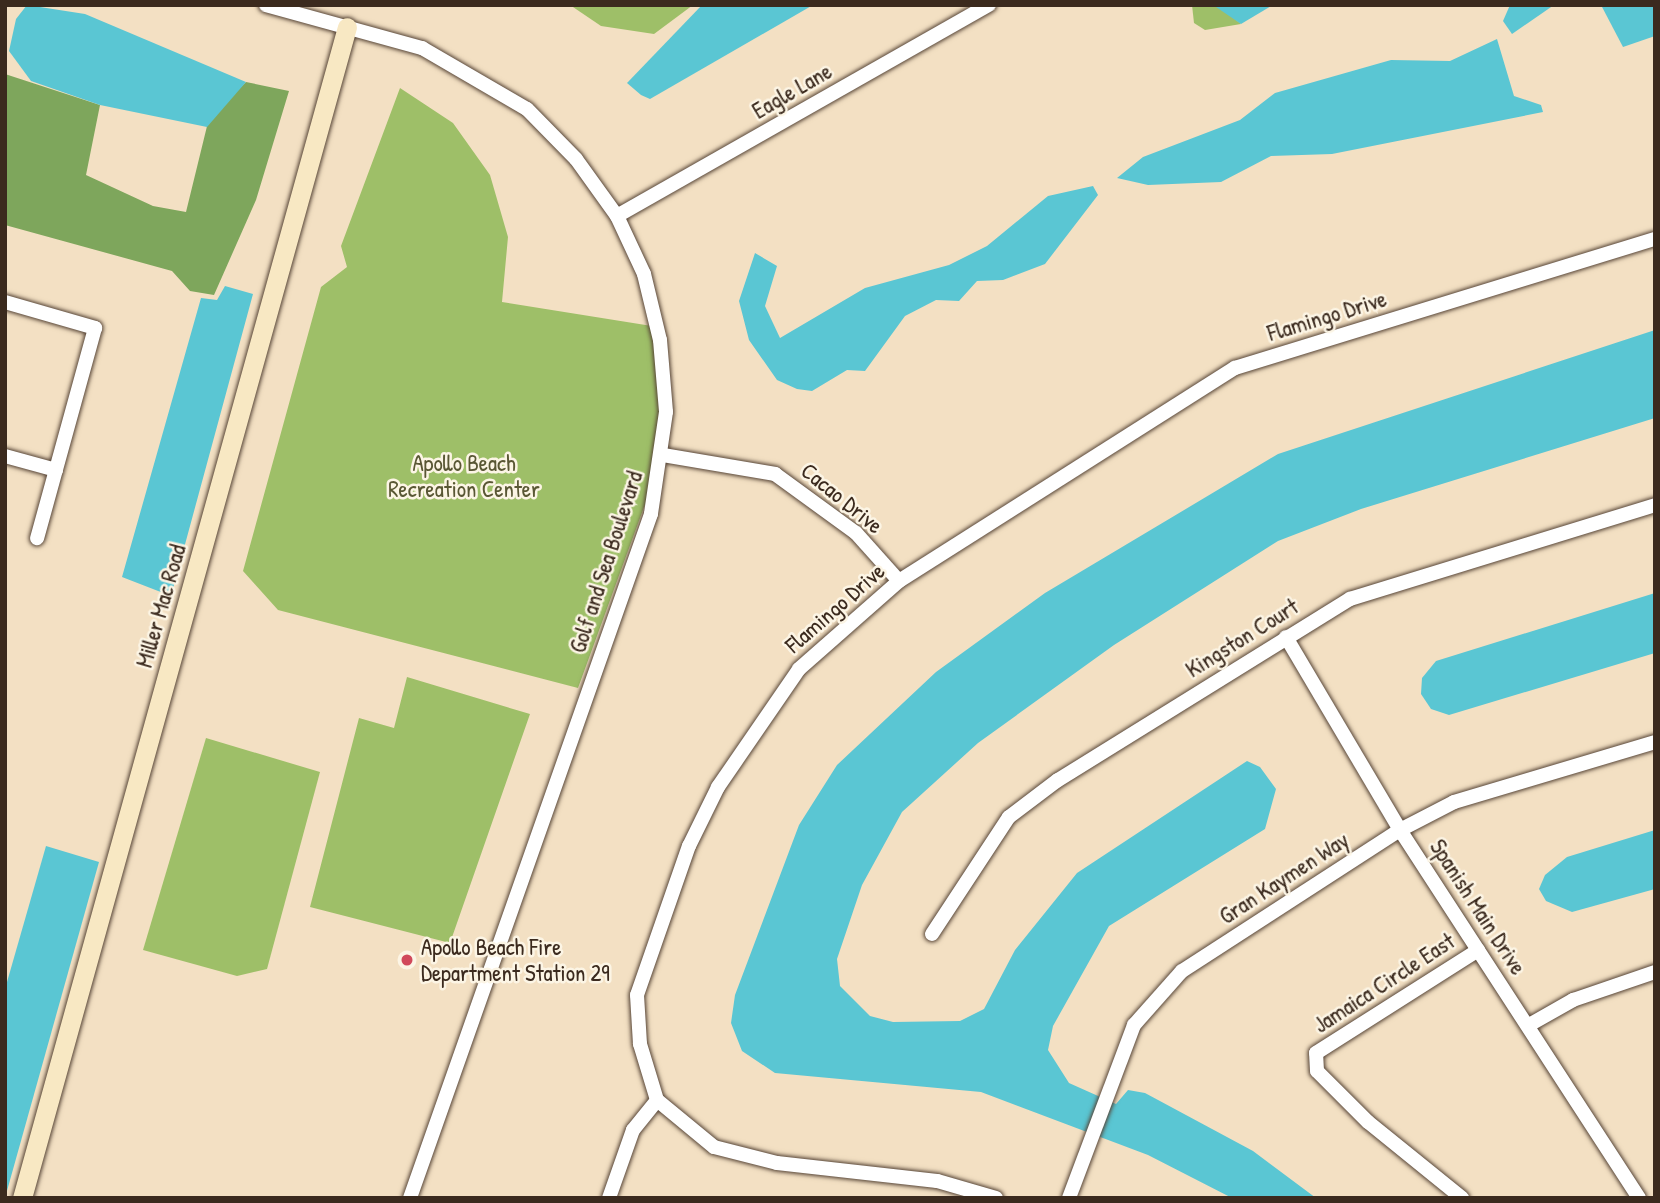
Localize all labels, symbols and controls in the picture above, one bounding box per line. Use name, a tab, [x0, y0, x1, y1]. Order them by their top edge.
street label: Eagle Lane	[747, 57, 837, 125]
street label: Flamingo Drive	[1264, 285, 1390, 347]
park label: Apollo Beach Recreation Center	[388, 449, 540, 503]
street label: Cacao Drive	[795, 457, 889, 539]
street label: Golf and Sea Boulevard	[564, 468, 648, 656]
street label: Miller Mac Road	[130, 541, 192, 671]
street label: Flamingo Drive	[780, 557, 890, 659]
street label: Kingston Court	[1181, 593, 1303, 683]
street label: Gran Kaymen Way	[1214, 826, 1354, 930]
street label: Spanish Main Drive	[1424, 834, 1532, 980]
street label: Jamaica Circle East	[1308, 927, 1460, 1039]
place label: Apollo Beach Fire Department Station 29	[421, 933, 610, 987]
marker: Apollo Beach Fire Department Station 29	[399, 952, 415, 968]

